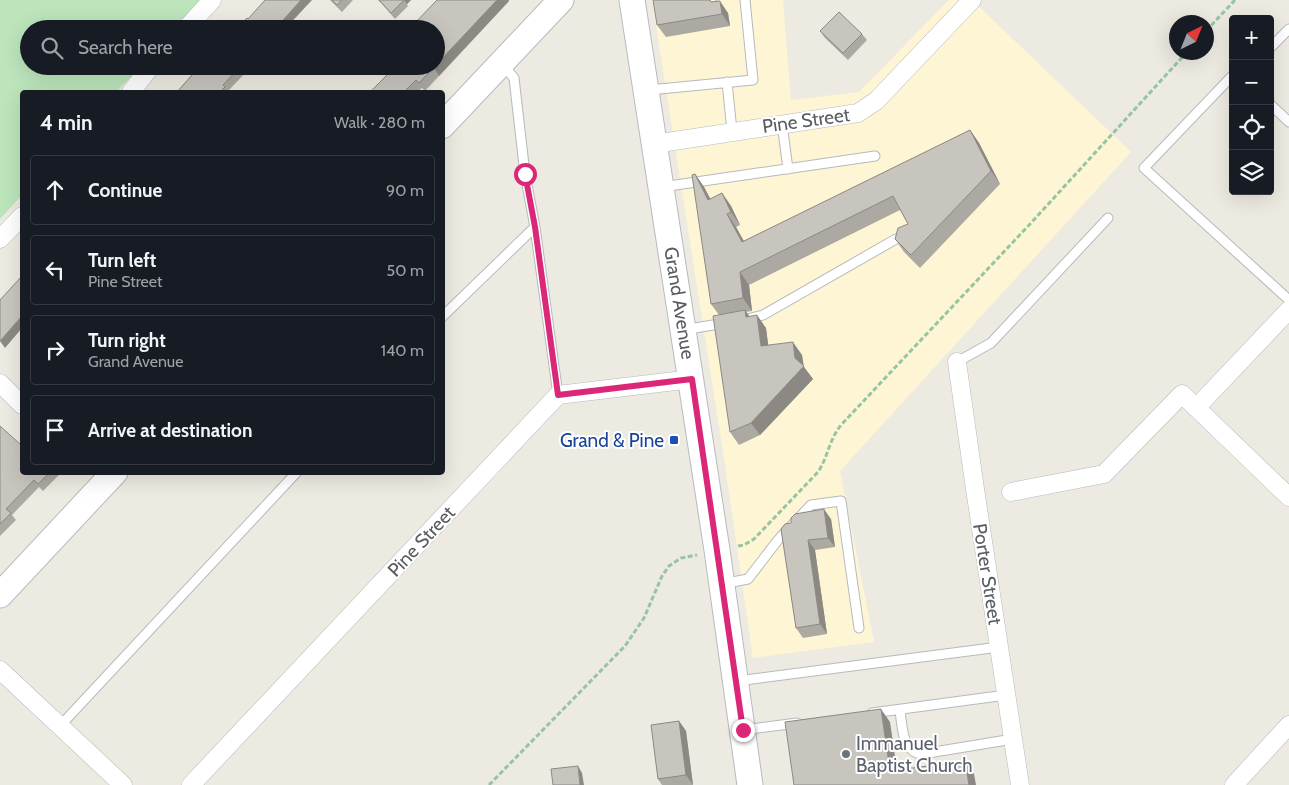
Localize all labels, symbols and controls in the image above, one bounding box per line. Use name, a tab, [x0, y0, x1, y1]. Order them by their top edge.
north arrow	[1169, 15, 1214, 60]
map controls	[1229, 15, 1274, 195]
button: +	[1229, 15, 1274, 60]
search box	[20, 20, 445, 75]
icon: search	[38, 34, 66, 62]
text: Search here	[78, 36, 172, 59]
button: −	[1229, 60, 1274, 105]
street label: Pine Street	[761, 103, 852, 138]
button: locate	[1229, 105, 1274, 150]
text: 4 min	[40, 110, 93, 135]
text: Walk · 280 m	[334, 113, 425, 132]
button: layers	[1229, 150, 1274, 195]
route start	[514, 163, 537, 186]
icon: ahead	[41, 176, 69, 204]
text: Continue	[88, 179, 162, 202]
text: 90 m	[386, 181, 424, 200]
street label: Grand Avenue	[659, 245, 700, 361]
text: Turn left	[88, 249, 156, 272]
icon: left	[41, 256, 69, 284]
text: 50 m	[387, 261, 424, 280]
text: Pine Street	[88, 272, 162, 291]
text: Turn right	[88, 329, 166, 352]
icon: right	[41, 336, 69, 364]
text: 140 m	[381, 341, 424, 360]
text: Grand Avenue	[88, 352, 183, 371]
icon: arrive	[41, 416, 69, 444]
text: Arrive at destination	[88, 419, 252, 442]
place label: Grand & Pine	[560, 429, 664, 452]
marker: Grand & Pine	[668, 434, 680, 446]
street label: Pine Street	[383, 501, 460, 581]
street label: Porter Street	[968, 522, 1007, 627]
route end	[732, 719, 755, 742]
place label: Immanuel Baptist Church	[856, 732, 973, 777]
marker: Immanuel Baptist Church	[840, 748, 852, 760]

